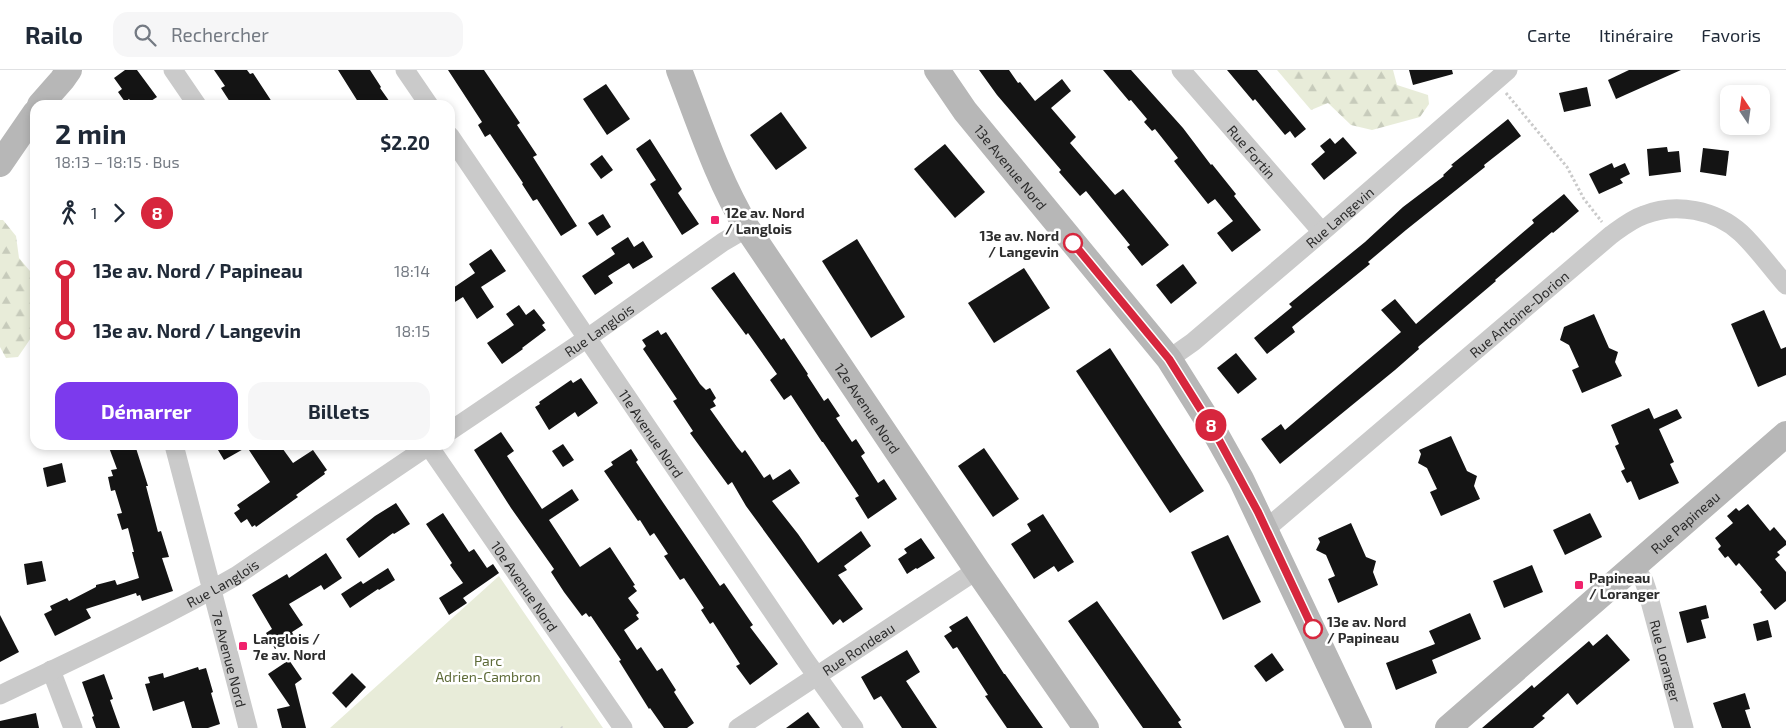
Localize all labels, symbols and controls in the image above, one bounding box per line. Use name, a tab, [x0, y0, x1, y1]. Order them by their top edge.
search box	[113, 12, 463, 57]
text: Railo	[25, 20, 83, 49]
icon: search	[131, 21, 159, 49]
text: Rechercher	[171, 23, 269, 46]
text: Carte	[1527, 24, 1571, 46]
text: Itinéraire	[1599, 24, 1673, 46]
text: Favoris	[1701, 24, 1761, 46]
north arrow	[1720, 85, 1770, 135]
map controls	[1720, 85, 1770, 135]
text: 2 min	[55, 116, 127, 150]
street label: 13e Avenue Nord	[971, 121, 1051, 213]
street label: Rue Fortin	[1224, 121, 1280, 182]
text: $2.20	[380, 131, 430, 154]
text: 18:13 – 18:15 · Bus	[55, 152, 180, 171]
street label: Rue Langevin	[1302, 183, 1377, 251]
icon: walk	[55, 199, 83, 227]
icon: forward	[105, 199, 133, 227]
text: 8	[151, 202, 163, 224]
text: 1	[91, 203, 97, 222]
place label: 12e av. Nord / Langlois	[725, 204, 805, 237]
marker: 12e av. Nord / Langlois	[709, 214, 721, 226]
place label: 13e av. Nord / Langevin	[980, 227, 1059, 260]
marker: 13e av. Nord / Langevin	[1063, 233, 1083, 253]
text: 13e av. Nord / Papineau	[93, 259, 303, 282]
text: 18:14	[394, 261, 430, 280]
street label: Rue Antoine-Dorion	[1466, 267, 1572, 361]
street label: Rue Langlois	[561, 300, 637, 360]
text: 13e av. Nord / Langevin	[93, 319, 301, 342]
text: 18:15	[395, 321, 430, 340]
street label: 12e Avenue Nord	[832, 359, 904, 456]
button: Démarrer	[55, 382, 238, 440]
button: Billets	[248, 382, 430, 440]
street label: 11e Avenue Nord	[616, 386, 687, 480]
line badge: 8	[1195, 409, 1227, 441]
text: 8	[1205, 414, 1217, 436]
street label: Rue Papineau	[1647, 487, 1723, 557]
street label: 10e Avenue Nord	[488, 537, 562, 634]
street label: Rue Langlois	[183, 555, 262, 611]
place label: Papineau / Loranger	[1589, 569, 1660, 602]
marker: Papineau / Loranger	[1573, 579, 1585, 591]
street label: 7e Avenue Nord	[209, 609, 251, 709]
place label: 13e av. Nord / Papineau	[1327, 613, 1406, 646]
street label: Rue Loranger	[1647, 618, 1685, 704]
street label: Rue Rondeau	[819, 619, 898, 679]
marker: 13e av. Nord / Papineau	[1303, 619, 1323, 639]
place label: Langlois / 7e av. Nord	[253, 630, 326, 663]
marker: Langlois / 7e av. Nord	[237, 640, 249, 652]
park label: Parc Adrien-Cambron	[435, 652, 541, 685]

